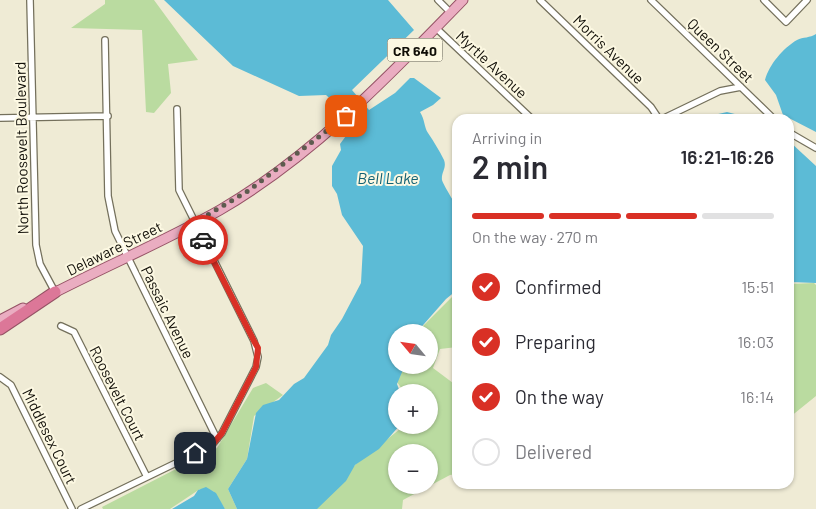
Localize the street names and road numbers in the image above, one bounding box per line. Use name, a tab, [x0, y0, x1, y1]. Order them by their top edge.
street label: Morris Avenue	[570, 11, 648, 87]
street label: Queen Street	[684, 14, 758, 86]
street label: Myrtle Avenue	[453, 26, 531, 102]
road number: CR 640	[388, 38, 442, 62]
street label: North Roosevelt Boulevard	[10, 61, 32, 235]
street label: Delaware Street	[63, 217, 165, 279]
street label: Passaic Avenue	[138, 263, 198, 361]
street label: Roosevelt Court	[86, 343, 150, 443]
street label: Middlesex Court	[19, 385, 81, 487]

